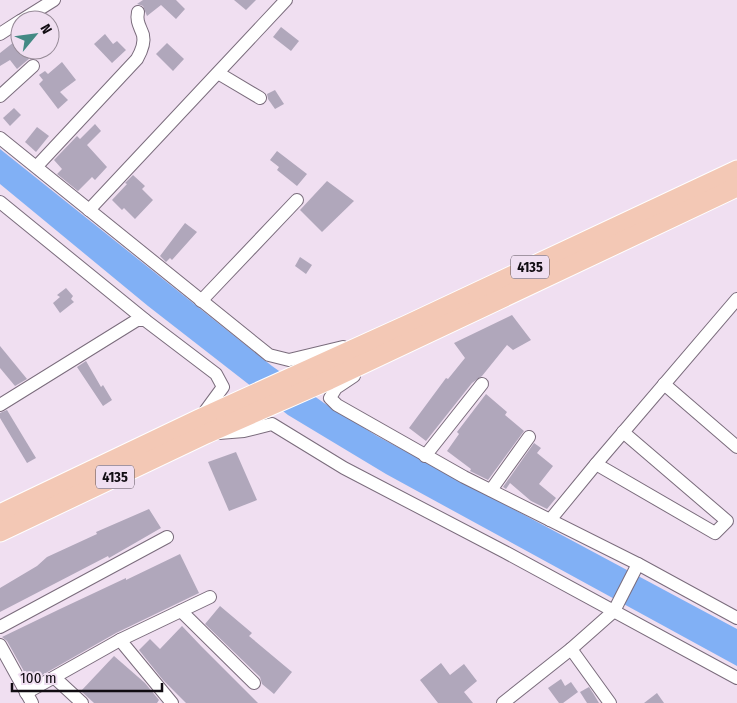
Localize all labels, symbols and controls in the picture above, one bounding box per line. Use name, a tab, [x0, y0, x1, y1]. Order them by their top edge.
north arrow	[10, 10, 60, 60]
text: N	[36, 21, 55, 37]
road number: 4135	[511, 256, 549, 278]
road number: 4135	[96, 466, 134, 488]
scale bar	[12, 660, 162, 692]
text: 100 m	[20, 669, 57, 687]

